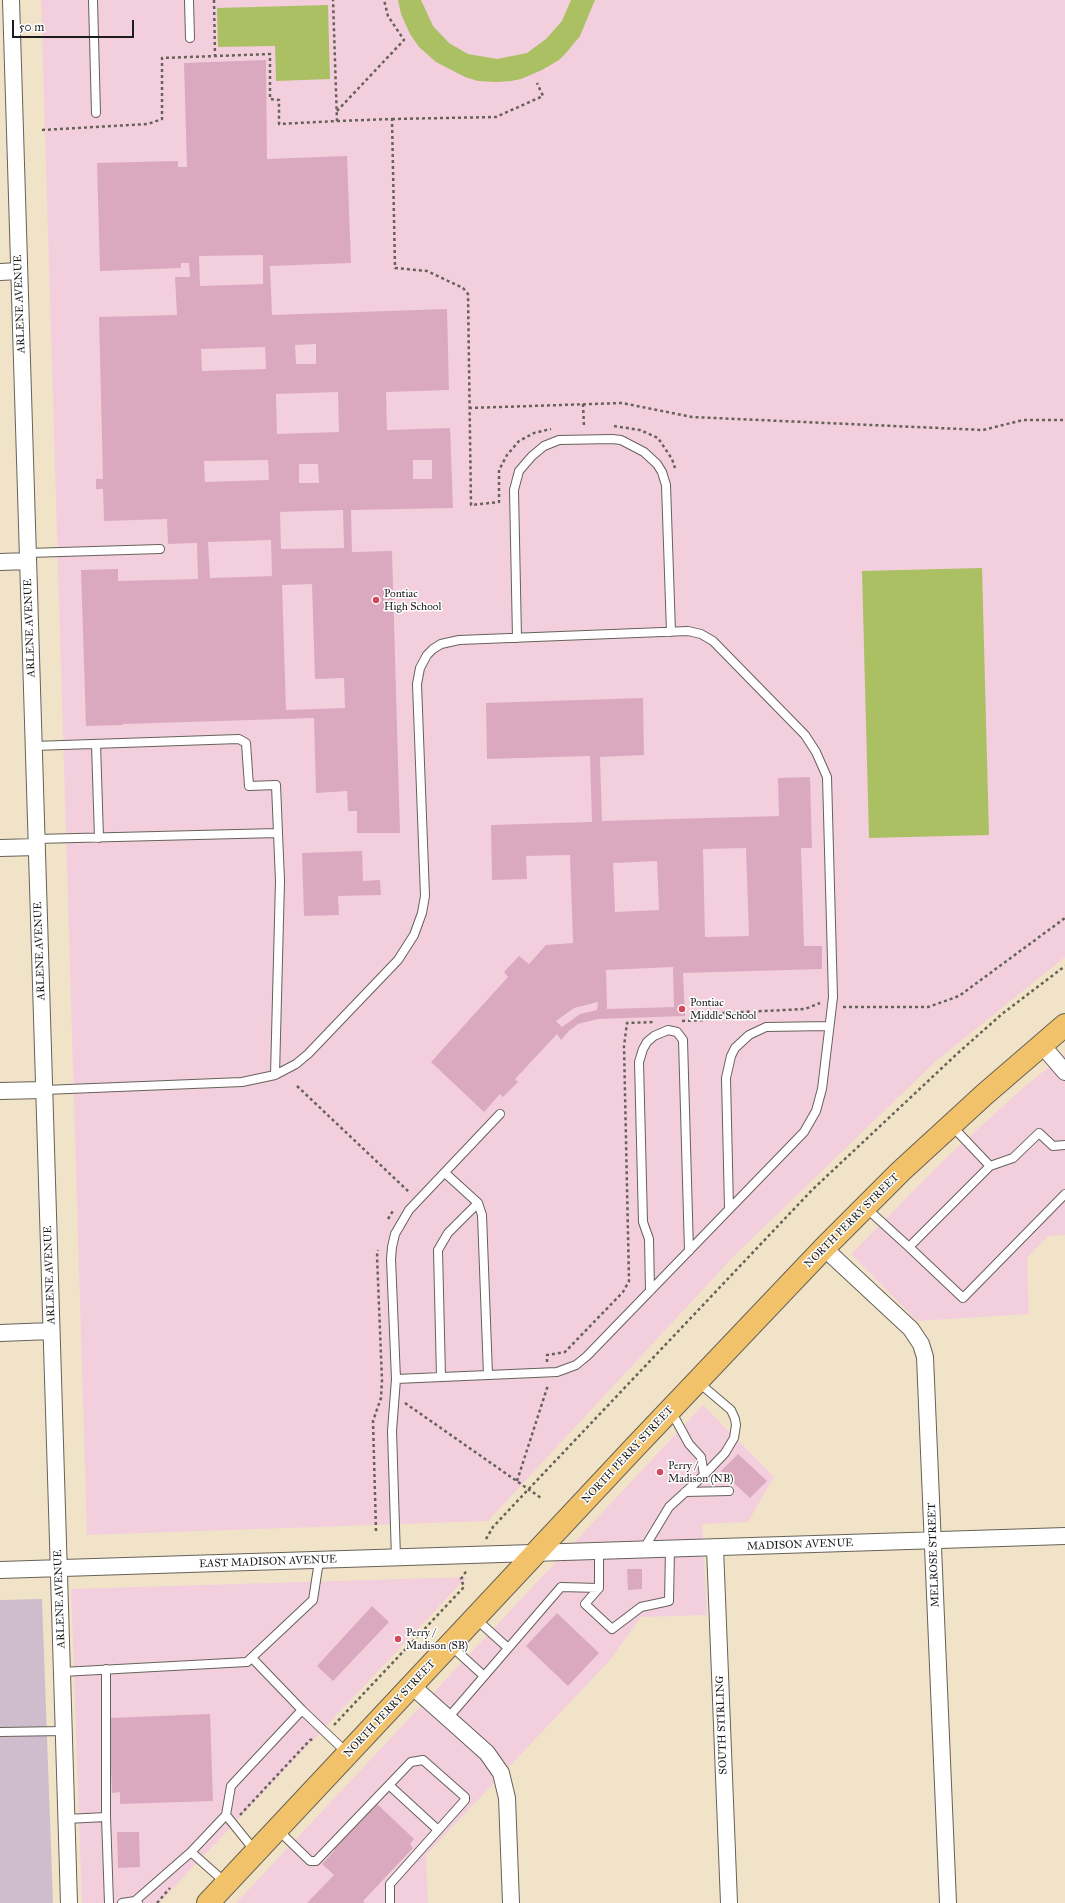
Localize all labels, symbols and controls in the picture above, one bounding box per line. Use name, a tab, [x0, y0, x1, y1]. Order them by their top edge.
scale bar	[14, 12, 136, 38]
text: 50 m	[19, 20, 44, 34]
street label: ARLENE AVENUE	[12, 254, 28, 354]
street label: ARLENE AVENUE	[22, 578, 38, 678]
place label: Pontiac High School	[384, 587, 441, 613]
marker: Pontiac High School	[371, 595, 381, 605]
street label: ARLENE AVENUE	[32, 901, 48, 1001]
place label: Pontiac Middle School	[690, 996, 756, 1022]
marker: Pontiac Middle School	[677, 1004, 687, 1014]
street label: NORTH PERRY STREET	[802, 1171, 902, 1271]
street label: ARLENE AVENUE	[42, 1225, 58, 1325]
street label: NORTH PERRY STREET	[579, 1404, 677, 1506]
place label: Perry / Madison (NB)	[668, 1459, 733, 1485]
marker: Perry / Madison (NB)	[655, 1467, 665, 1477]
street label: MELROSE STREET	[926, 1502, 942, 1608]
street label: MADISON AVENUE	[747, 1537, 853, 1553]
street label: ARLENE AVENUE	[52, 1549, 68, 1649]
street label: EAST MADISON AVENUE	[199, 1553, 337, 1571]
place label: Perry / Madison (SB)	[406, 1626, 468, 1652]
marker: Perry / Madison (SB)	[393, 1634, 403, 1644]
street label: NORTH PERRY STREET	[341, 1658, 439, 1760]
street label: SOUTH STIRLING	[714, 1675, 730, 1775]

